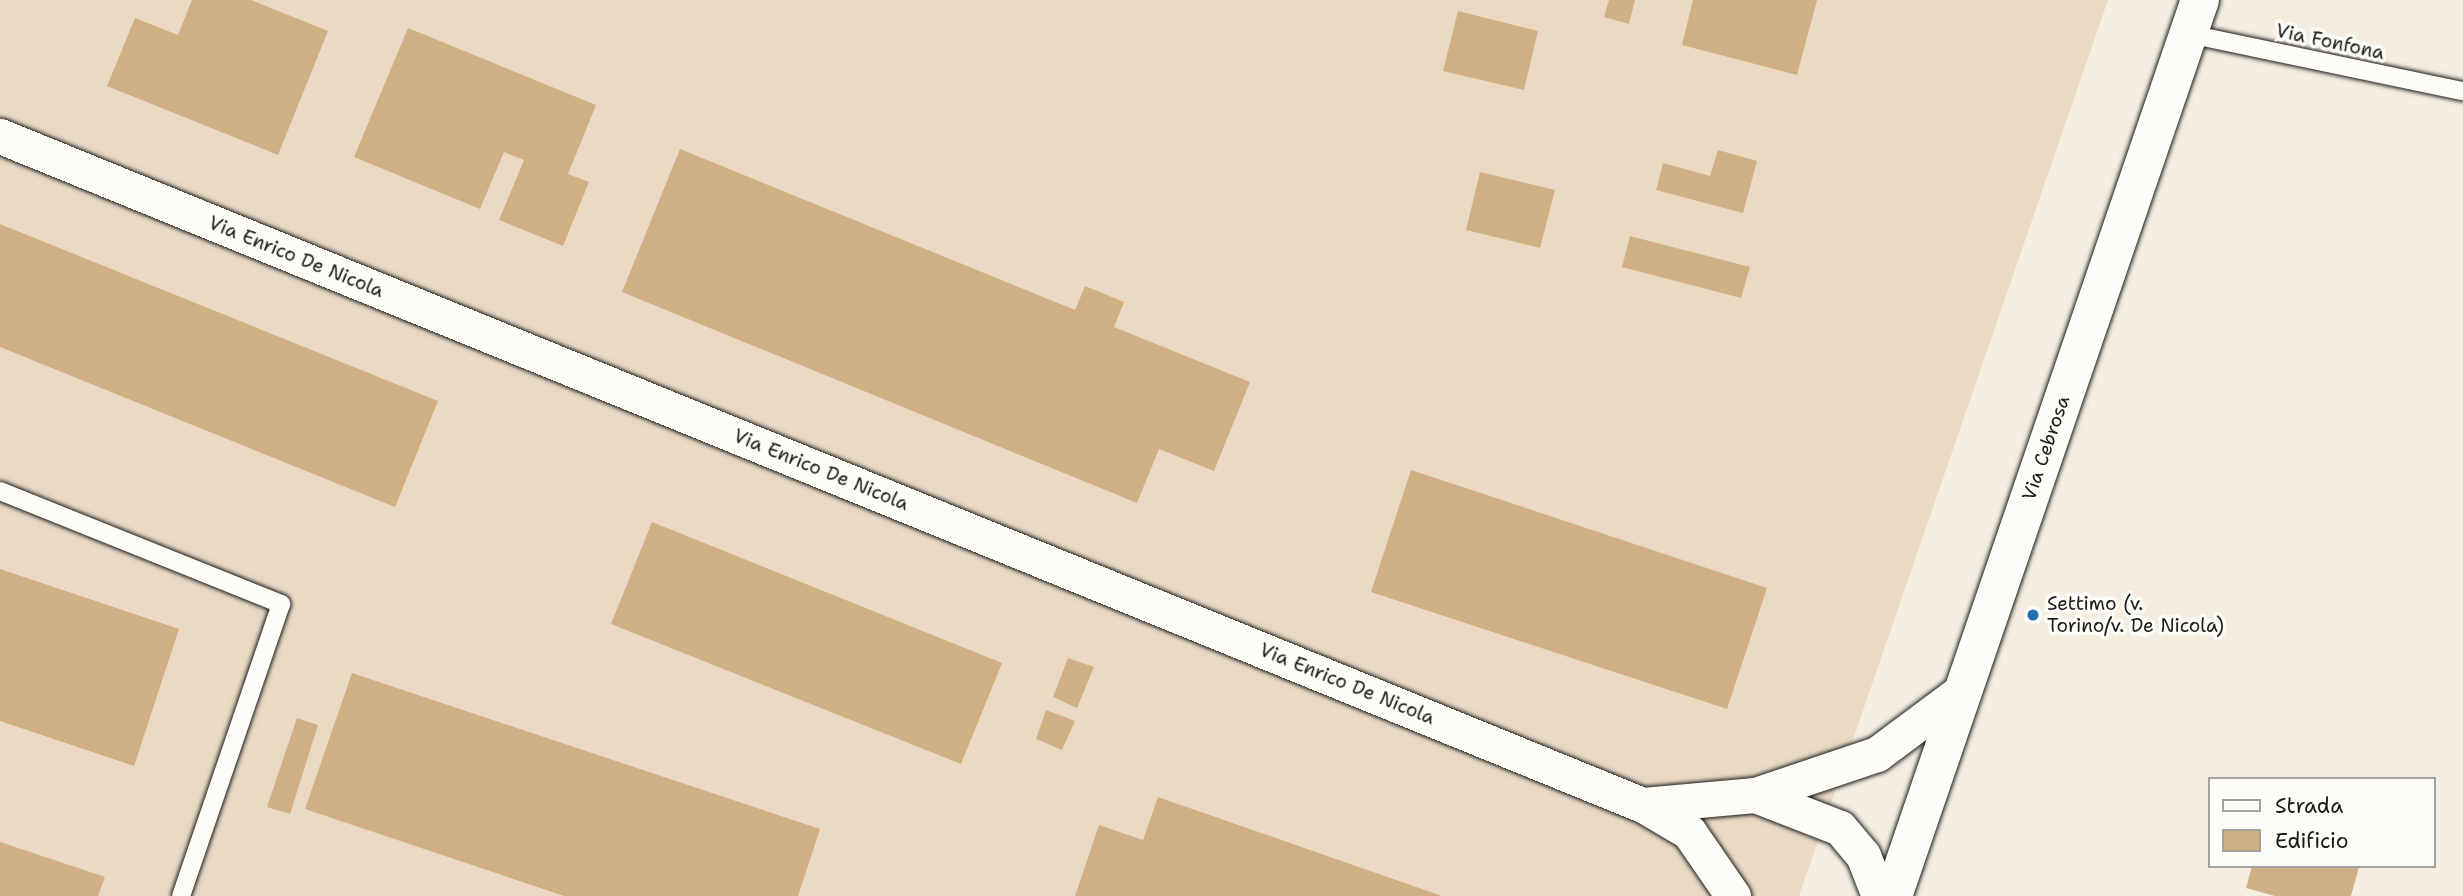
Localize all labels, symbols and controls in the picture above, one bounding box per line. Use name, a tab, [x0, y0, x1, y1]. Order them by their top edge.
street label: Via Fonfona	[2274, 19, 2386, 65]
street label: Via Enrico De Nicola	[205, 211, 387, 303]
street label: Via Cebrosa	[2017, 393, 2075, 503]
street label: Via Enrico De Nicola	[730, 424, 912, 516]
place label: Settimo (v. Torino/v. De Nicola)	[2047, 593, 2224, 637]
marker: Settimo (v. Torino/v. De Nicola)	[2025, 607, 2041, 623]
street label: Via Enrico De Nicola	[1256, 638, 1438, 730]
legend	[2208, 777, 2435, 868]
text: Strada	[2275, 792, 2343, 820]
text: Edificio	[2275, 827, 2348, 855]

